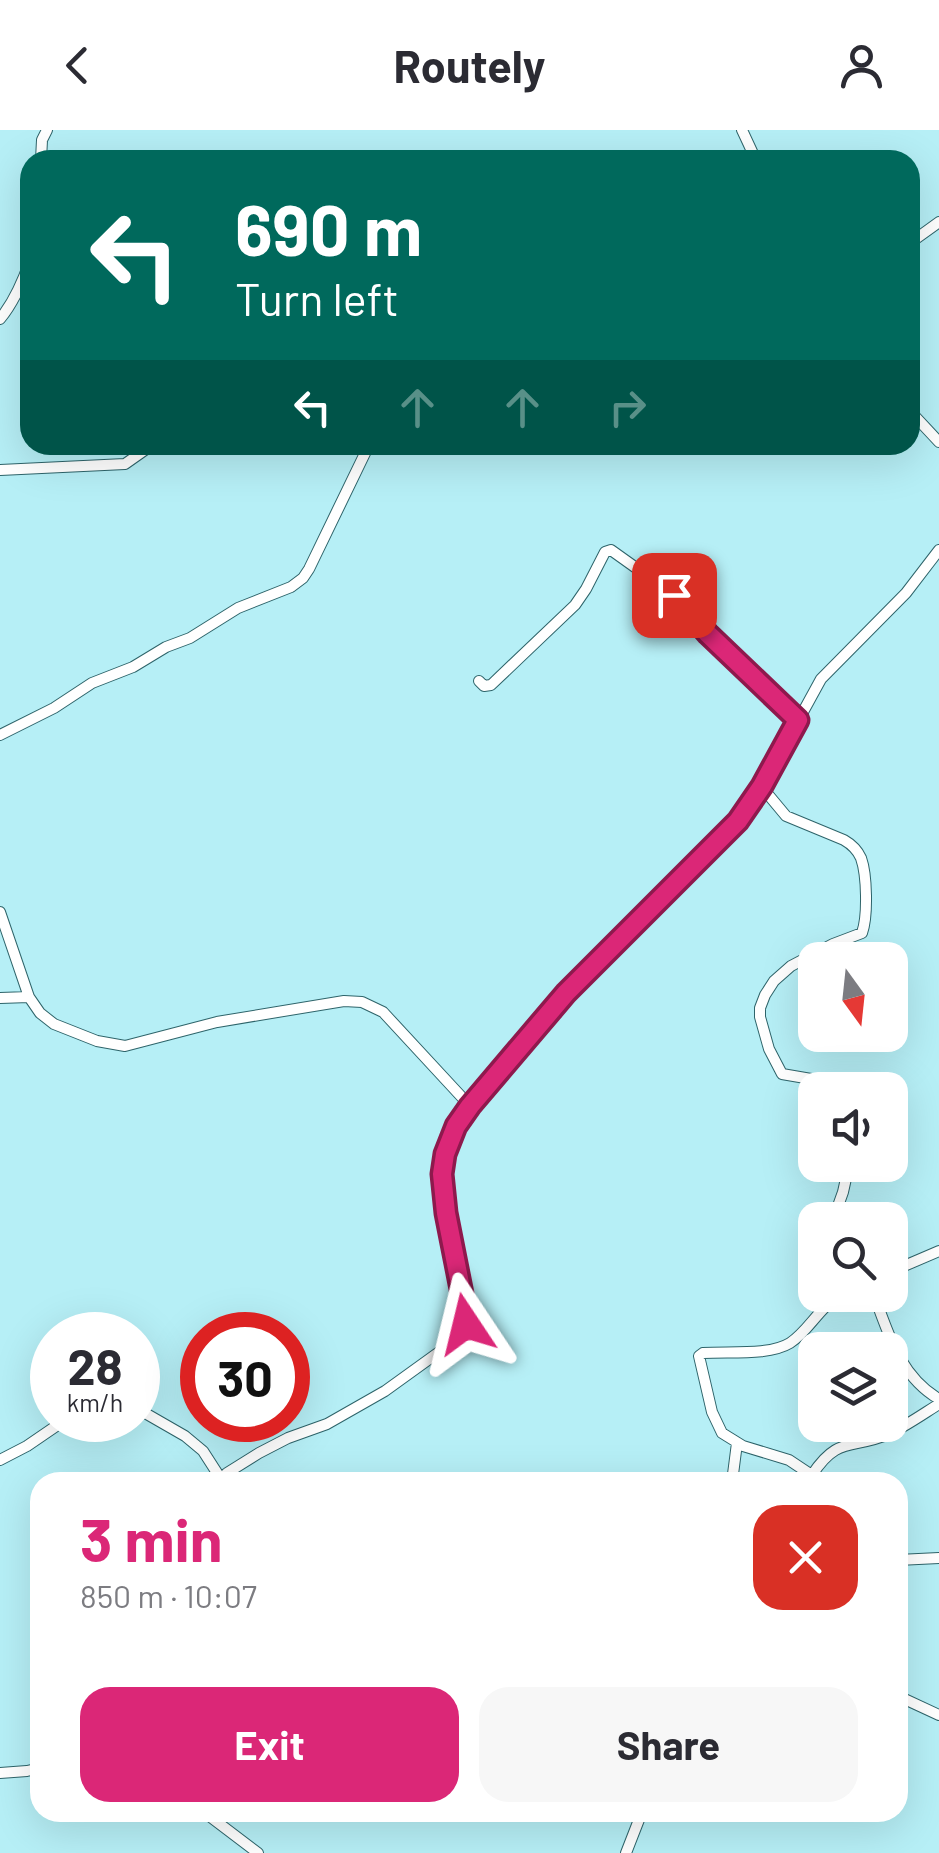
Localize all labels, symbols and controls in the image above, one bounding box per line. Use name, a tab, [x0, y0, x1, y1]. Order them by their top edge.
icon: back	[50, 38, 105, 93]
text: Routely	[394, 38, 545, 92]
icon: person	[834, 38, 889, 93]
text: 690 m	[235, 186, 422, 270]
icon: left	[70, 190, 200, 320]
text: Turn left	[235, 271, 399, 325]
icon: left	[285, 380, 340, 435]
icon: ahead	[390, 380, 445, 435]
icon: ahead	[495, 380, 550, 435]
icon: right	[600, 380, 655, 435]
pin	[632, 553, 717, 638]
icon: arrive	[647, 568, 702, 623]
north arrow	[798, 942, 908, 1052]
map controls	[798, 942, 908, 1442]
button: sound	[798, 1072, 908, 1182]
button: search	[798, 1202, 908, 1312]
position arrow	[414, 1272, 518, 1376]
speed limit sign: 30	[180, 1312, 310, 1442]
button: layers	[798, 1332, 908, 1442]
text: 28	[67, 1335, 123, 1395]
text: km/h	[67, 1387, 123, 1417]
text: 3 min	[80, 1502, 223, 1574]
button: close	[753, 1505, 858, 1610]
text: 850 m · 10:07	[80, 1576, 257, 1614]
button: Exit	[80, 1687, 459, 1802]
button: Share	[479, 1687, 858, 1802]

